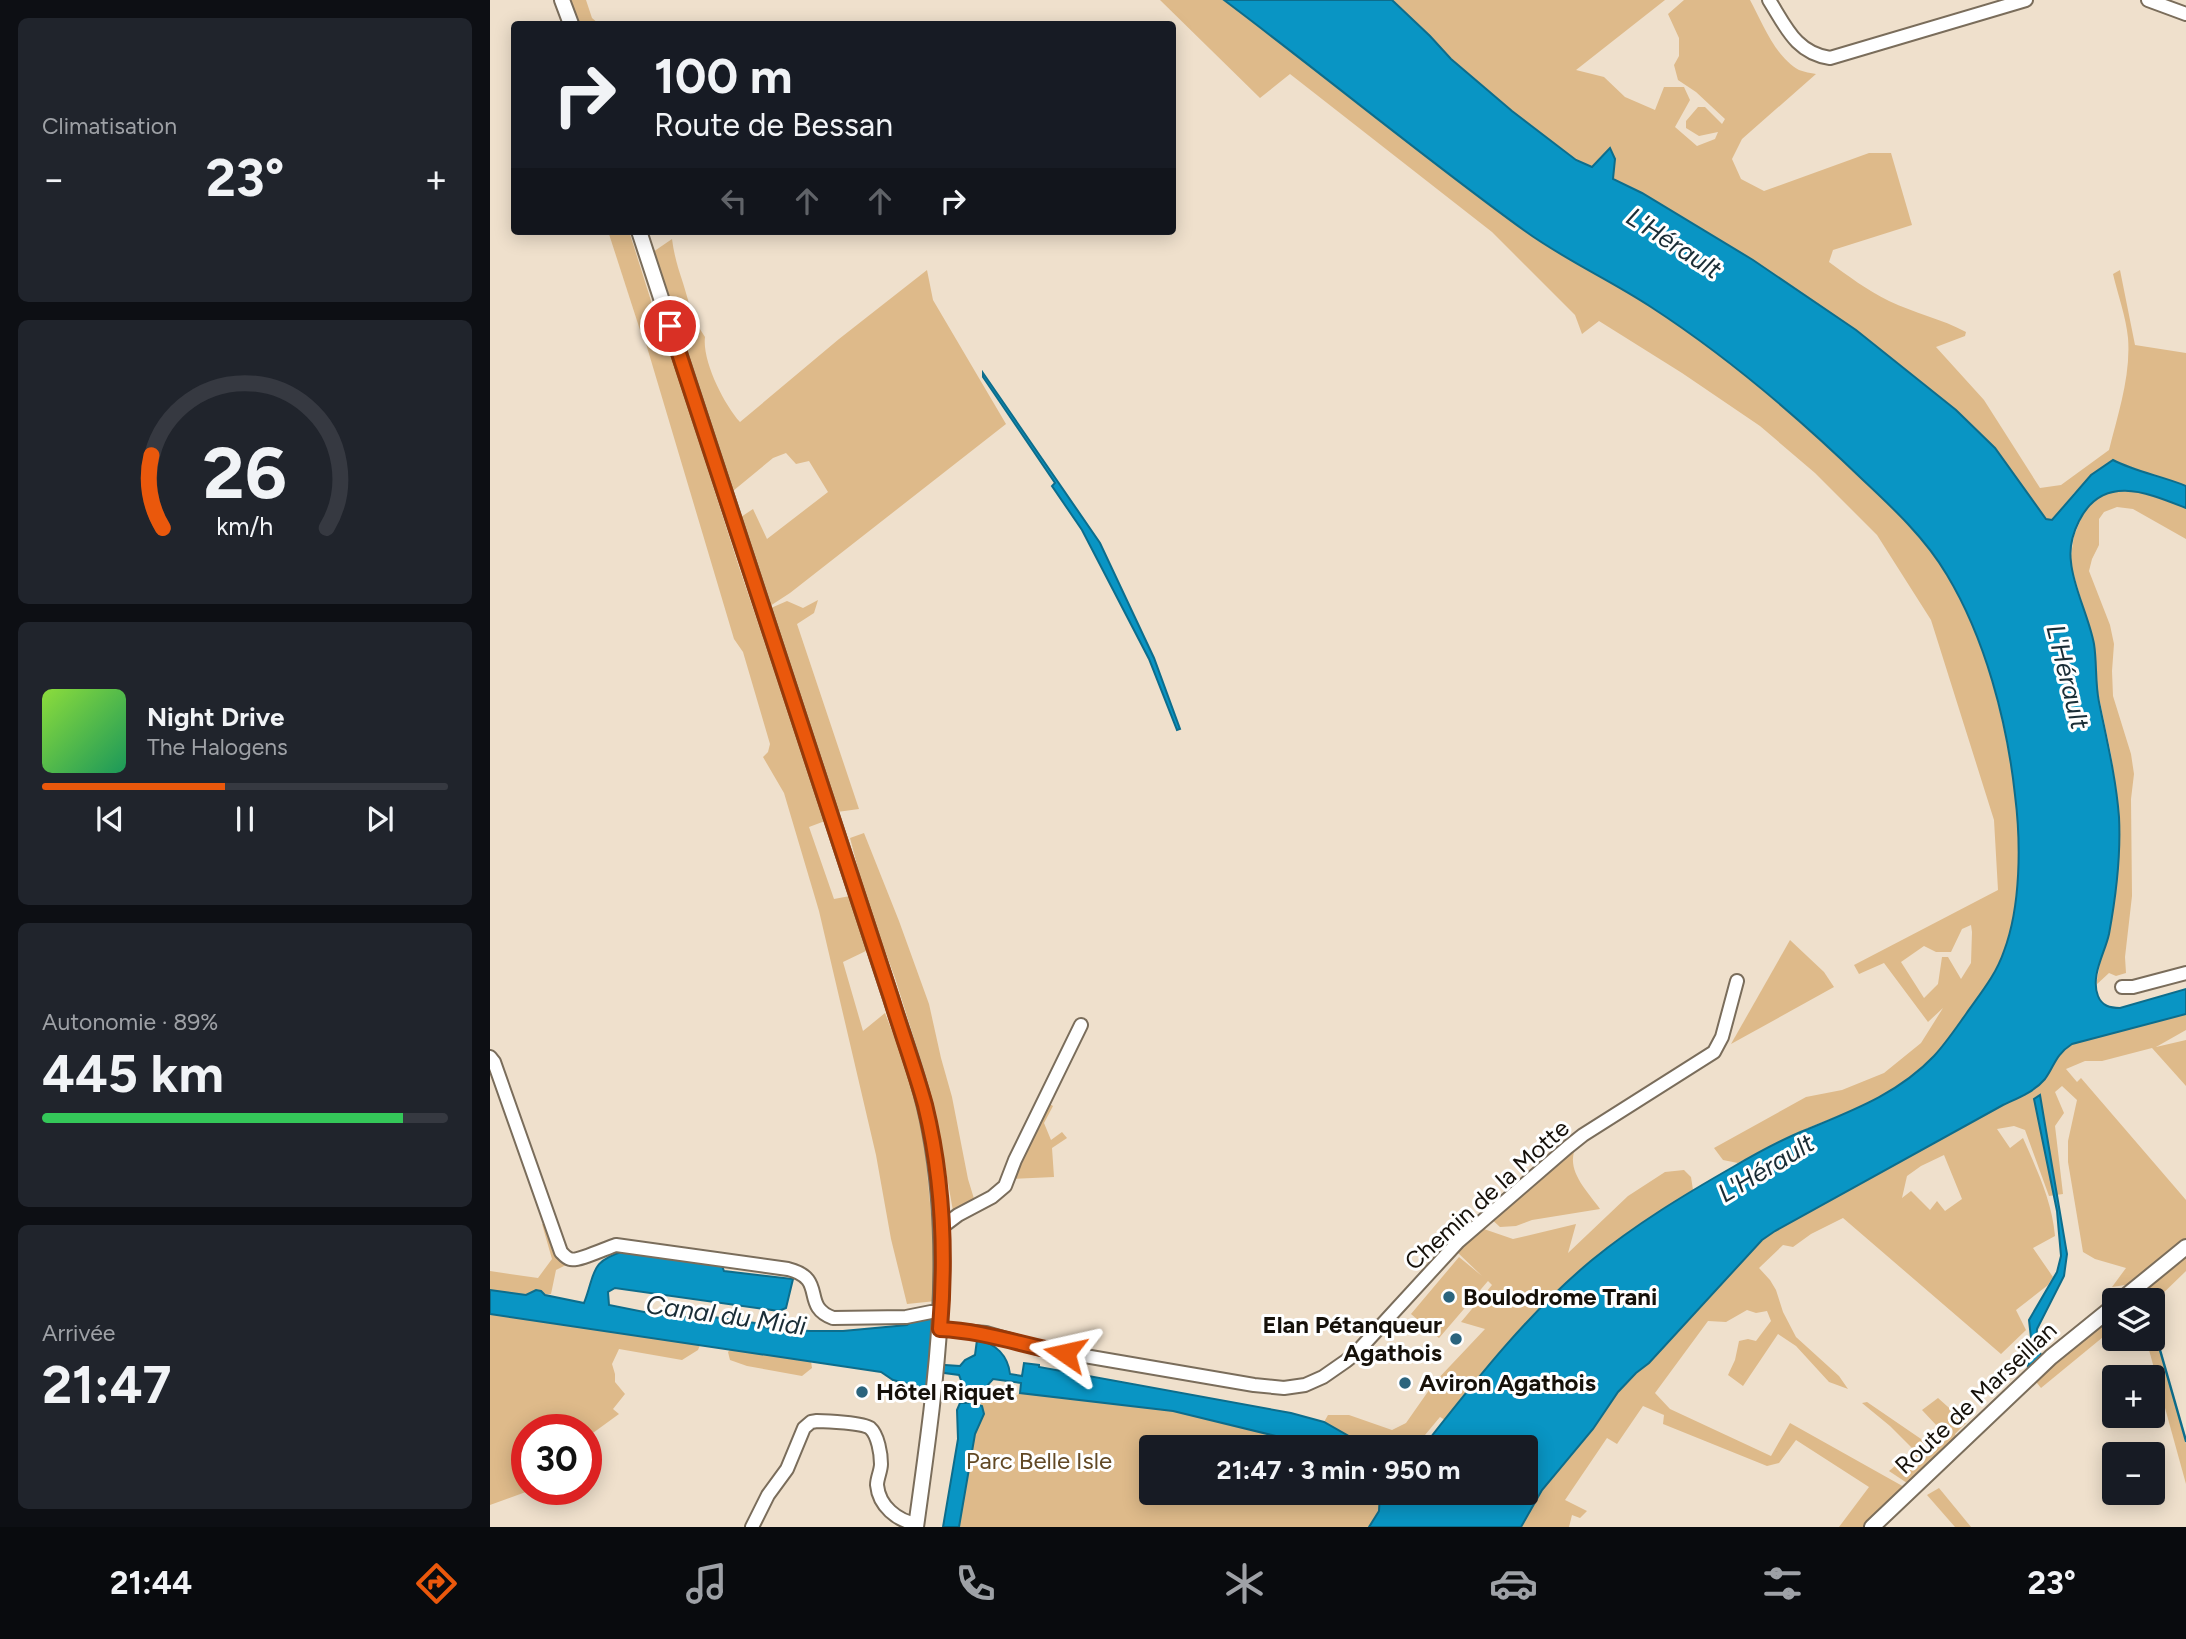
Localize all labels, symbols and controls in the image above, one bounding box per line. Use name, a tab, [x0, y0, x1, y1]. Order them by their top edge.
text: 100 m	[654, 46, 793, 105]
icon: right	[539, 49, 630, 140]
text: Route de Bessan	[654, 106, 893, 144]
text: Climatisation	[42, 112, 177, 140]
text: 23°	[206, 147, 284, 209]
text: −	[42, 156, 66, 202]
text: +	[424, 156, 448, 202]
icon: left	[715, 182, 753, 220]
icon: ahead	[788, 182, 826, 220]
icon: ahead	[861, 182, 899, 220]
icon: right	[934, 182, 972, 220]
water label: L'Hérault	[1620, 200, 1728, 286]
pin	[640, 296, 700, 356]
icon: arrive	[651, 307, 689, 345]
text: 26	[203, 429, 287, 516]
text: km/h	[216, 510, 274, 540]
water label: L'Hérault	[2040, 621, 2097, 734]
text: Night Drive	[147, 701, 284, 733]
text: The Halogens	[147, 733, 288, 761]
icon: previous	[91, 800, 129, 838]
icon: pause	[226, 800, 264, 838]
icon: next	[361, 800, 399, 838]
text: Autonomie · 89%	[42, 1008, 218, 1036]
text: 445 km	[42, 1043, 224, 1105]
street label: Chemin de la Motte	[1399, 1113, 1575, 1276]
water label: L'Hérault	[1712, 1126, 1821, 1209]
place label: Boulodrome Trani	[1463, 1282, 1657, 1311]
water label: Canal du Midi	[644, 1288, 809, 1342]
map controls	[2102, 1288, 2165, 1505]
button: layers	[2102, 1288, 2165, 1351]
marker: Boulodrome Trani	[1441, 1289, 1457, 1305]
place label: Elan Pétanqueur Agathois	[1263, 1310, 1442, 1367]
street label: Route de Marseillan	[1889, 1315, 2062, 1480]
position arrow	[1028, 1316, 1102, 1390]
text: Arrivée	[42, 1319, 115, 1347]
marker: Elan Pétanqueur Agathois	[1448, 1331, 1464, 1347]
text: 21:47	[42, 1354, 172, 1416]
button: +	[2102, 1365, 2165, 1428]
place label: Aviron Agathois	[1419, 1368, 1596, 1397]
marker: Aviron Agathois	[1397, 1375, 1413, 1391]
place label: Hôtel Riquet	[876, 1377, 1015, 1406]
marker: Hôtel Riquet	[854, 1384, 870, 1400]
speed limit sign: 30	[511, 1414, 602, 1505]
button: −	[2102, 1442, 2165, 1505]
park label: Parc Belle Isle	[966, 1446, 1112, 1475]
text: 21:47 · 3 min · 950 m	[1217, 1454, 1460, 1486]
icon: directions	[412, 1559, 461, 1608]
icon: music	[682, 1559, 731, 1608]
icon: phone	[951, 1559, 1000, 1608]
icon: climate	[1220, 1559, 1269, 1608]
icon: car	[1489, 1559, 1538, 1608]
icon: filters	[1758, 1559, 1807, 1608]
text: 21:44	[110, 1564, 192, 1602]
text: 23°	[2027, 1564, 2076, 1602]

